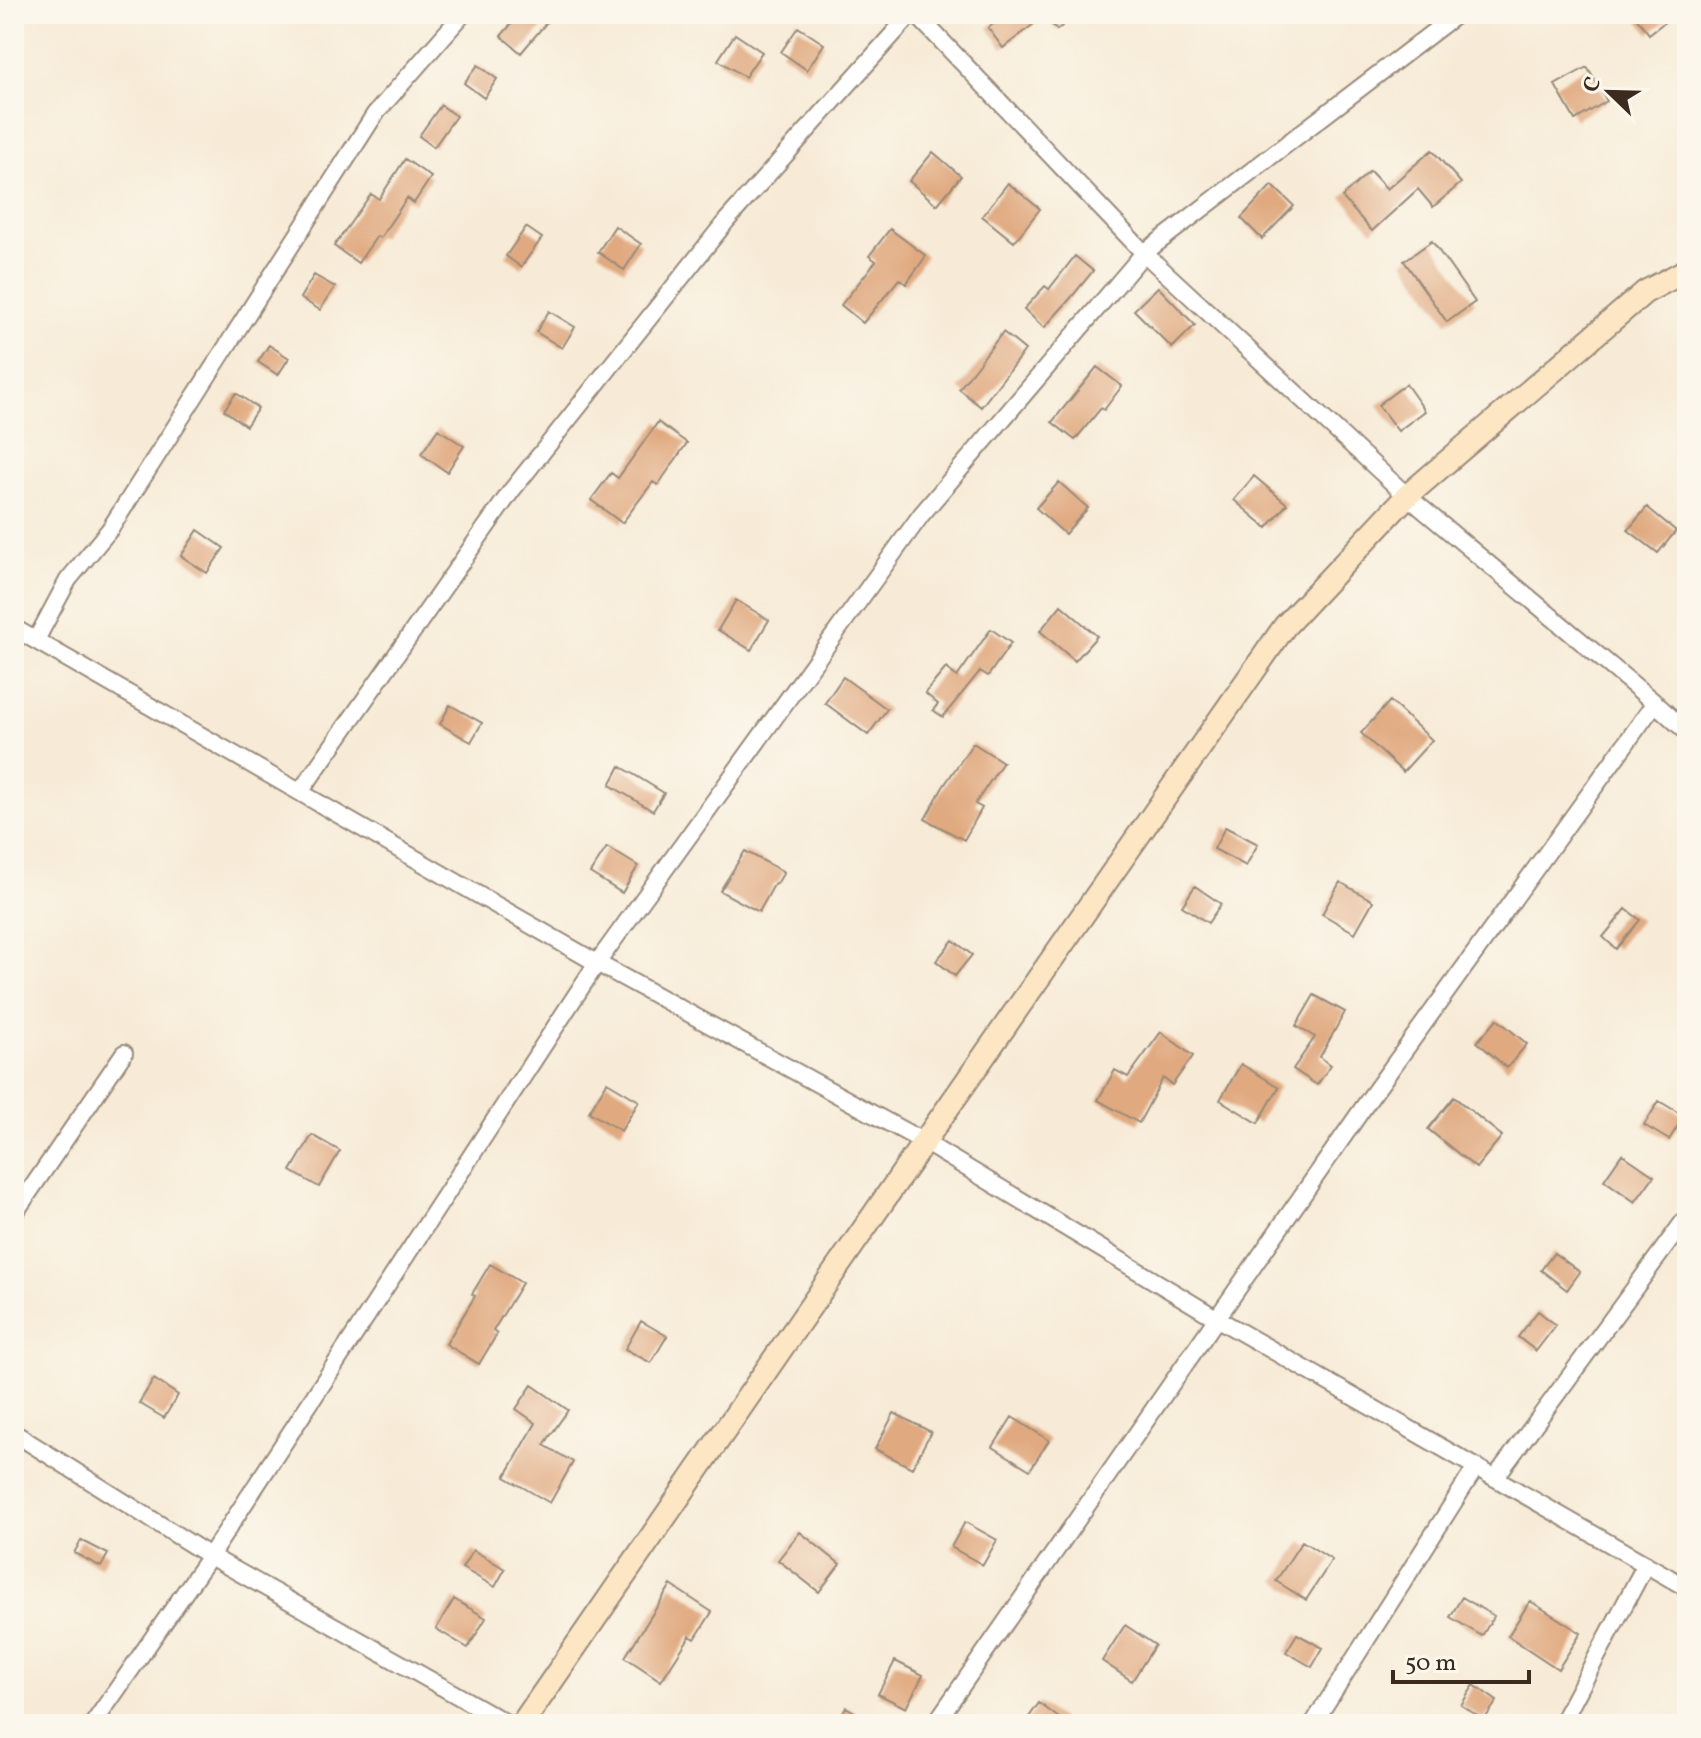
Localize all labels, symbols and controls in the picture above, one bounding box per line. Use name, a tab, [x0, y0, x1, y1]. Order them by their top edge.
north arrow	[1569, 52, 1649, 132]
text: С	[1576, 73, 1610, 98]
scale bar	[1393, 1634, 1529, 1684]
text: 50 m	[1405, 1647, 1457, 1681]

